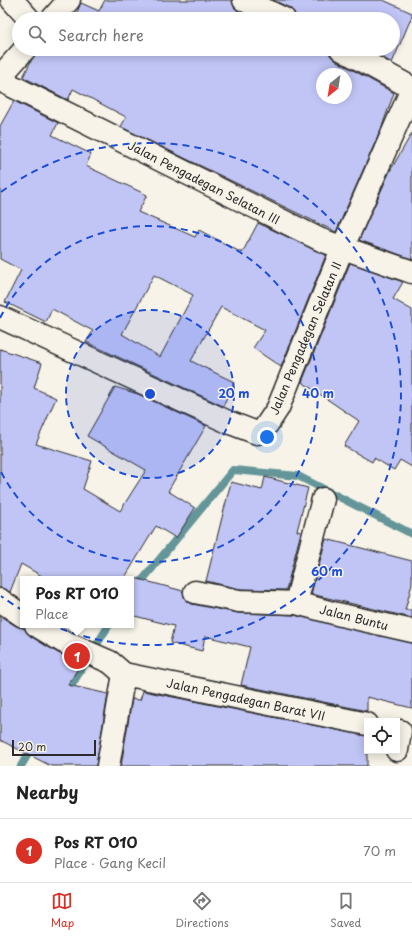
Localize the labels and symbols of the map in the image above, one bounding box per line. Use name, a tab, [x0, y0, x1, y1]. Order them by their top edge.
north arrow	[316, 68, 352, 104]
street label: Jalan Pengadegan Selatan III	[125, 136, 283, 228]
street label: Jalan Pengadegan Selatan II	[264, 259, 346, 417]
text: 20 m	[218, 384, 250, 402]
text: 40 m	[302, 384, 334, 402]
centre of rings	[143, 387, 157, 401]
your location	[257, 427, 277, 447]
text: 60 m	[311, 562, 343, 580]
street label: Jalan Buntu	[318, 600, 390, 634]
pin: 1	[64, 641, 90, 671]
street label: Jalan Pengadegan Barat VII	[165, 673, 327, 725]
scale bar	[12, 738, 96, 757]

